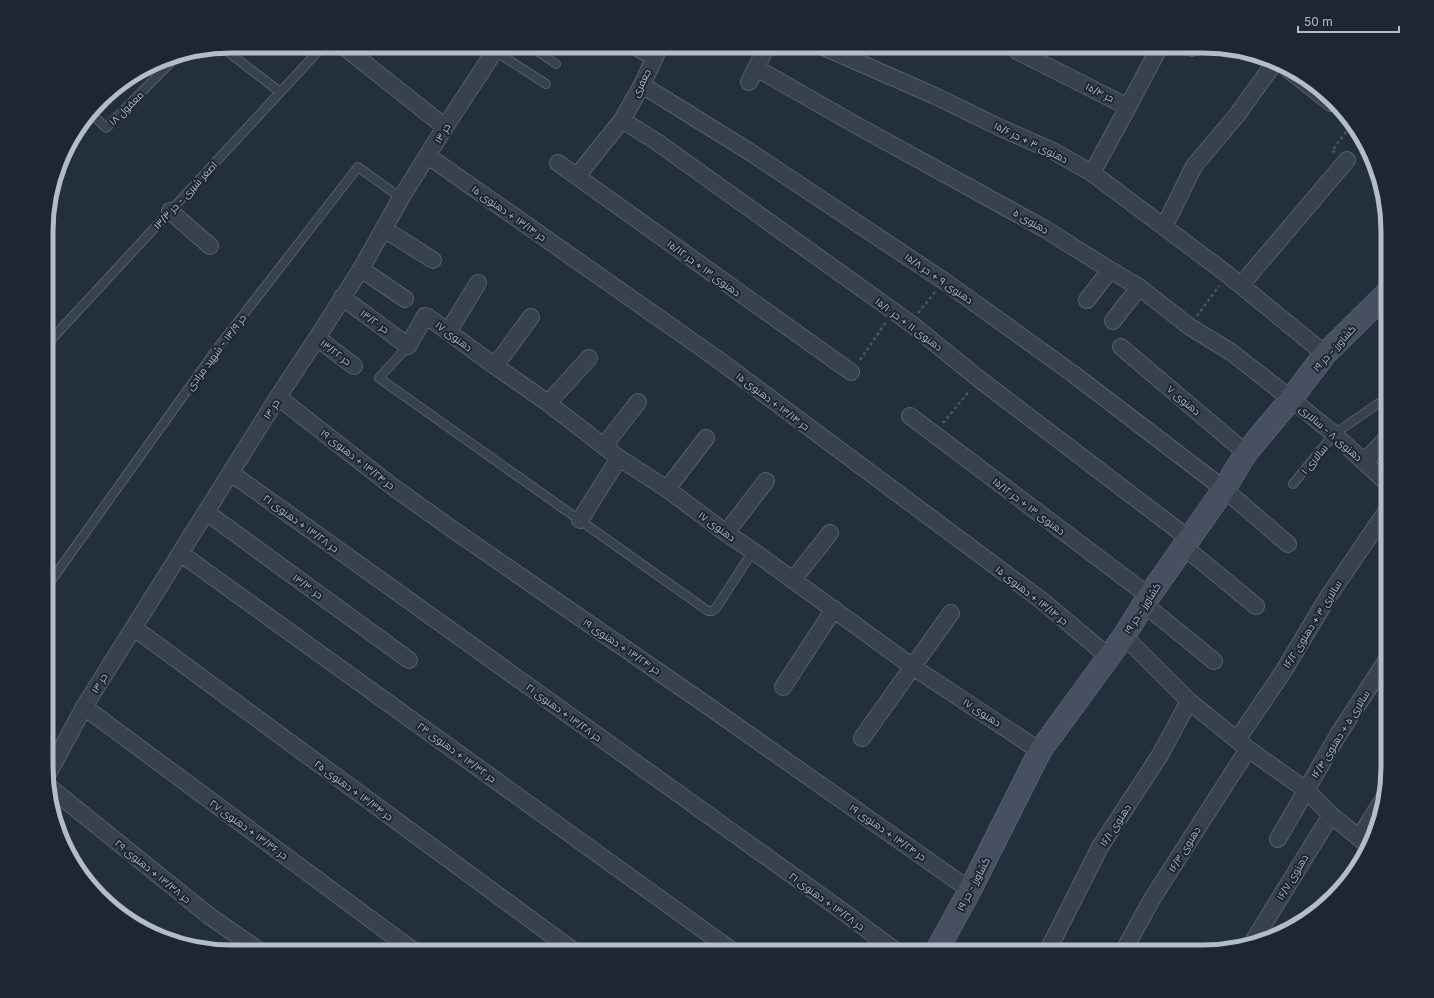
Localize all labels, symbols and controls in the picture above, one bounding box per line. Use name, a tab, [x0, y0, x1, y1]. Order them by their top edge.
scale bar	[1298, 8, 1399, 34]
text: 50 m	[1304, 14, 1333, 29]
street label: جعفری	[629, 67, 654, 100]
street label: حر ۱۵/۴	[1084, 80, 1116, 104]
street label: معقول ۱۸	[106, 88, 146, 128]
street label: دهنوی ۳ + حر ۱۵/۶	[992, 119, 1070, 166]
street label: حر ۱۳	[431, 121, 453, 145]
street label: اصغر شیری - حر ۱۳/۳	[151, 159, 220, 232]
street label: حر ۱۳/۱۴ + دهنوی ۱۵	[469, 183, 549, 244]
street label: دهنوی ۵	[1011, 206, 1051, 237]
street label: دهنوی ۱۳ + حر ۱۵/۱۲	[665, 237, 743, 299]
street label: دهنوی ۹ + حر ۱۵/۸	[902, 250, 976, 307]
street label: دهنوی ۱۱ + حر ۱۵/۱۰	[873, 295, 945, 354]
street label: حر ۱۳/۲۰	[358, 307, 392, 335]
street label: حر ۱۳/۹ - شهید مرادی	[183, 312, 249, 393]
street label: دهنوی ۱۷	[433, 318, 475, 355]
street label: کشاورز - حر ۱۹	[1310, 322, 1358, 374]
street label: حر ۱۳/۲۲	[318, 337, 354, 367]
street label: حر ۱۳/۱۴ + دهنوی ۱۵	[733, 370, 812, 433]
street label: دهنوی ۷	[1164, 383, 1203, 418]
street label: حر ۱۳	[260, 397, 282, 421]
street label: دهنوی ۸ - سالاری	[1297, 403, 1365, 464]
street label: حر ۱۳/۲۴ + دهنوی ۱۹	[318, 426, 397, 492]
street label: سالاری ۱	[1298, 442, 1331, 477]
street label: دهنوی ۱۳ + حر ۱۵/۱۲	[990, 475, 1068, 538]
street label: حر ۱۳/۲۸ + دهنوی ۲۱	[260, 492, 341, 555]
street label: دهنوی ۱۷	[696, 509, 738, 544]
street label: حر ۱۳/۱۴ + دهنوی ۱۵	[993, 563, 1071, 628]
street label: حر ۱۳/۳۰	[291, 571, 325, 601]
street label: سالاری ۳ + دهنوی ۱۶/۲	[1280, 578, 1345, 671]
street label: کشاورز - حر ۱۹	[1121, 580, 1163, 636]
street label: حر ۱۳/۲۴ + دهنوی ۱۹	[581, 616, 663, 677]
street label: حر ۱۳	[88, 671, 110, 695]
street label: حر ۱۳/۲۸ + دهنوی ۲۱	[523, 681, 604, 744]
street label: سالاری ۵ + دهنوی ۱۶/۴	[1308, 688, 1373, 781]
street label: دهنوی ۱۷	[960, 695, 1003, 730]
street label: حر ۱۳/۳۲ + دهنوی ۲۳	[415, 719, 499, 785]
street label: حر ۱۳/۳۴ + دهنوی ۲۵	[312, 757, 396, 823]
street label: حر ۱۳/۳۶ + دهنوی ۲۷	[207, 797, 290, 862]
street label: حر ۱۳/۲۴ + دهنوی ۱۹	[847, 801, 929, 864]
street label: دهنوی ۱۶/۱	[1097, 802, 1134, 849]
street label: دهنوی ۱۶/۳	[1165, 824, 1204, 875]
street label: حر ۱۳/۳۸ + دهنوی ۲۹	[112, 837, 193, 906]
street label: دهنوی ۱۶/۷	[1274, 852, 1311, 902]
street label: کشاورز - حر ۱۹	[954, 855, 992, 913]
street label: حر ۱۳/۲۸ + دهنوی ۲۱	[786, 870, 867, 933]

